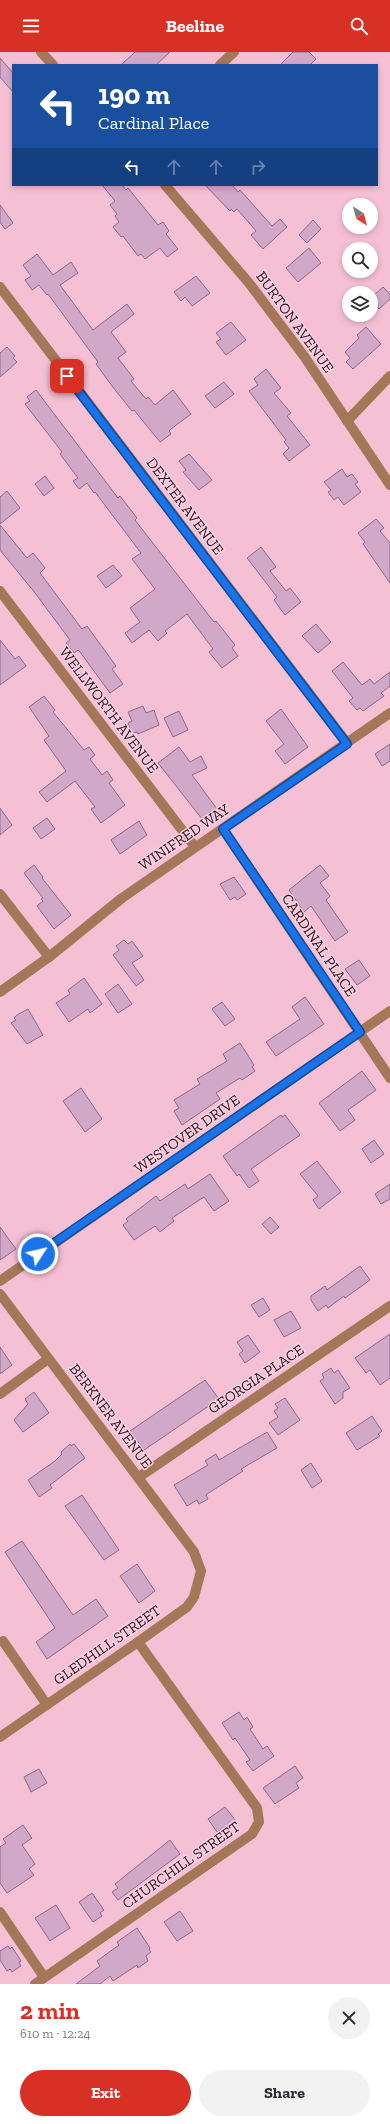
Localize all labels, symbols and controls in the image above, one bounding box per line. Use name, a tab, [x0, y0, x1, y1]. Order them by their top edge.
icon: menu	[20, 15, 42, 37]
text: Beeline	[166, 15, 224, 37]
icon: search	[348, 15, 370, 37]
text: 190 m	[98, 78, 170, 111]
icon: left	[32, 80, 84, 132]
text: Cardinal Place	[98, 112, 209, 134]
icon: left	[121, 156, 143, 178]
icon: ahead	[163, 156, 185, 178]
icon: ahead	[205, 156, 227, 178]
icon: right	[247, 156, 269, 178]
north arrow	[342, 198, 378, 234]
map controls	[342, 198, 378, 322]
button: search	[342, 242, 378, 278]
street label: BURTON AVENUE	[252, 268, 338, 376]
button: layers	[342, 286, 378, 322]
pin	[50, 359, 84, 393]
icon: arrive	[56, 365, 78, 387]
street label: DEXTER AVENUE	[143, 454, 227, 558]
street label: WELLWORTH AVENUE	[56, 643, 162, 777]
street label: WINIFRED WAY	[135, 800, 233, 874]
street label: CARDINAL PLACE	[278, 890, 360, 1000]
street label: WESTOVER DRIVE	[131, 1091, 243, 1177]
position arrow	[17, 1233, 59, 1275]
street label: GEORGIA PLACE	[205, 1340, 307, 1418]
street label: BERKNER AVENUE	[66, 1360, 156, 1472]
street label: GLEDHILL STREET	[50, 1601, 164, 1689]
street label: CHURCHILL STREET	[119, 1818, 243, 1912]
text: 2 min	[20, 1996, 80, 2025]
button: close	[328, 1997, 370, 2039]
text: 610 m · 12:24	[20, 2026, 91, 2041]
button: Exit	[20, 2070, 191, 2116]
button: Share	[199, 2070, 370, 2116]

